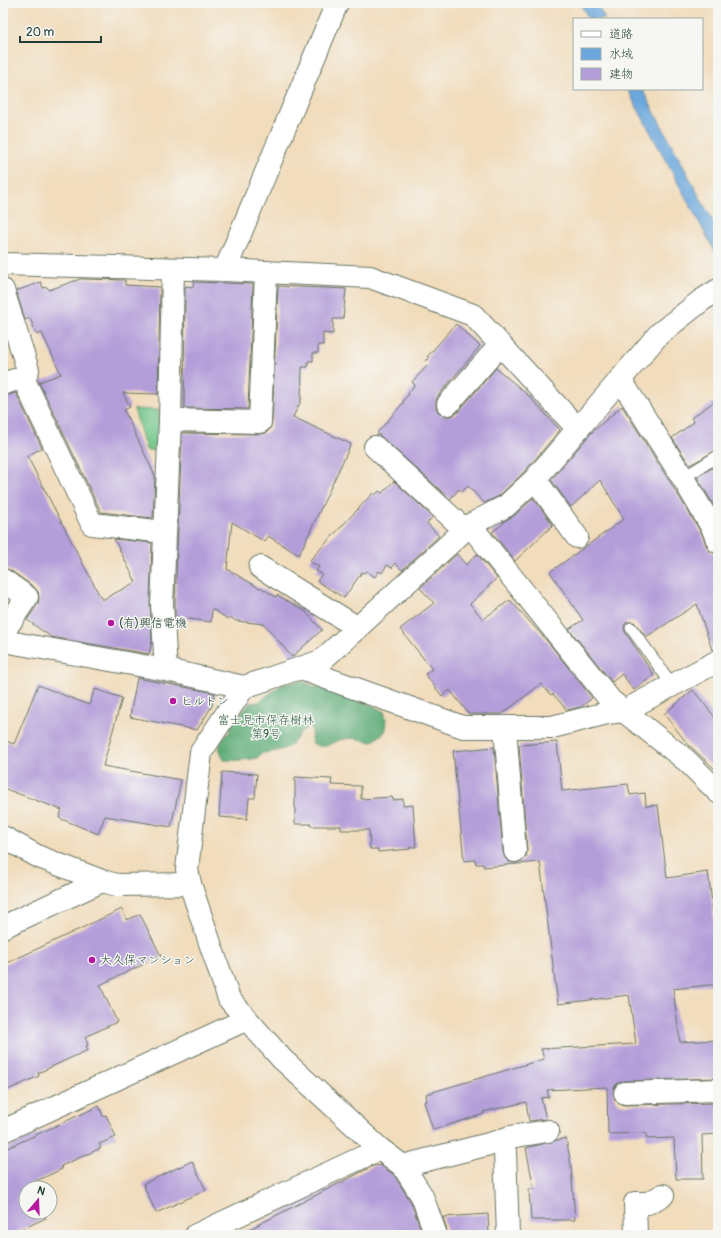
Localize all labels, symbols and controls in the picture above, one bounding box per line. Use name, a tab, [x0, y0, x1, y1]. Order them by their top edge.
scale bar	[20, 18, 101, 44]
legend	[573, 18, 703, 90]
text: 20 m	[26, 25, 55, 40]
text: 道路	[609, 27, 633, 42]
text: 水域	[609, 47, 633, 62]
text: 建物	[609, 67, 633, 82]
place label: (有)興信電機	[119, 616, 187, 631]
marker: (有)興信電機	[106, 618, 116, 628]
place label: ヒルトン	[181, 694, 229, 709]
marker: ヒルトン	[168, 696, 178, 706]
park label: 富士見市保存樹林 第9号	[218, 713, 314, 742]
place label: 大久保マンション	[100, 953, 196, 968]
marker: 大久保マンション	[87, 955, 97, 965]
north arrow	[18, 1180, 58, 1220]
text: N	[35, 1184, 47, 1199]

